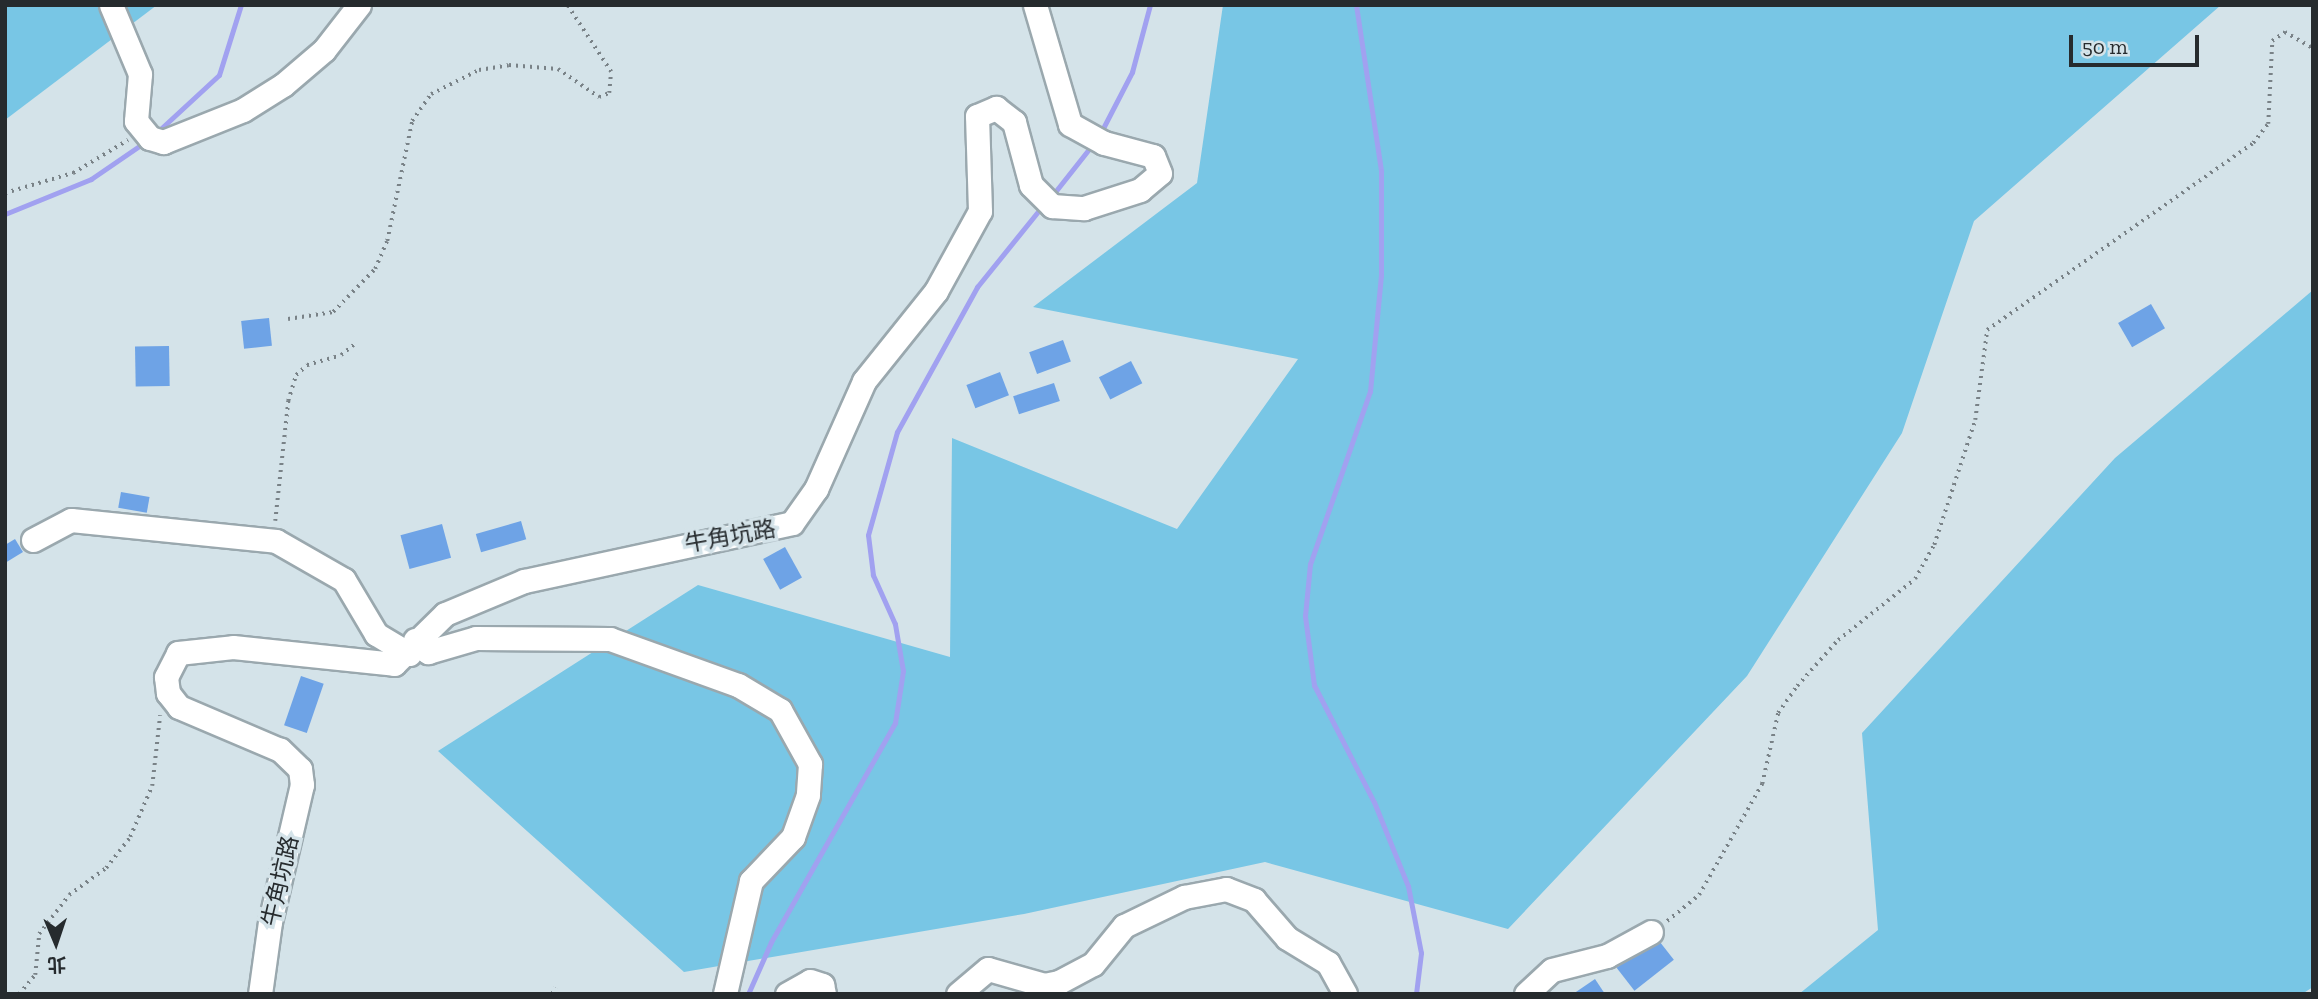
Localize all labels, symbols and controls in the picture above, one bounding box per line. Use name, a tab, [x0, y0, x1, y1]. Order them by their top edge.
scale bar	[2073, 21, 2202, 65]
text: 50 m	[2082, 34, 2128, 59]
street label: 牛角坑路	[682, 514, 778, 558]
street label: 牛角坑路	[256, 833, 304, 929]
north arrow	[21, 908, 91, 978]
text: 北	[47, 953, 67, 976]

